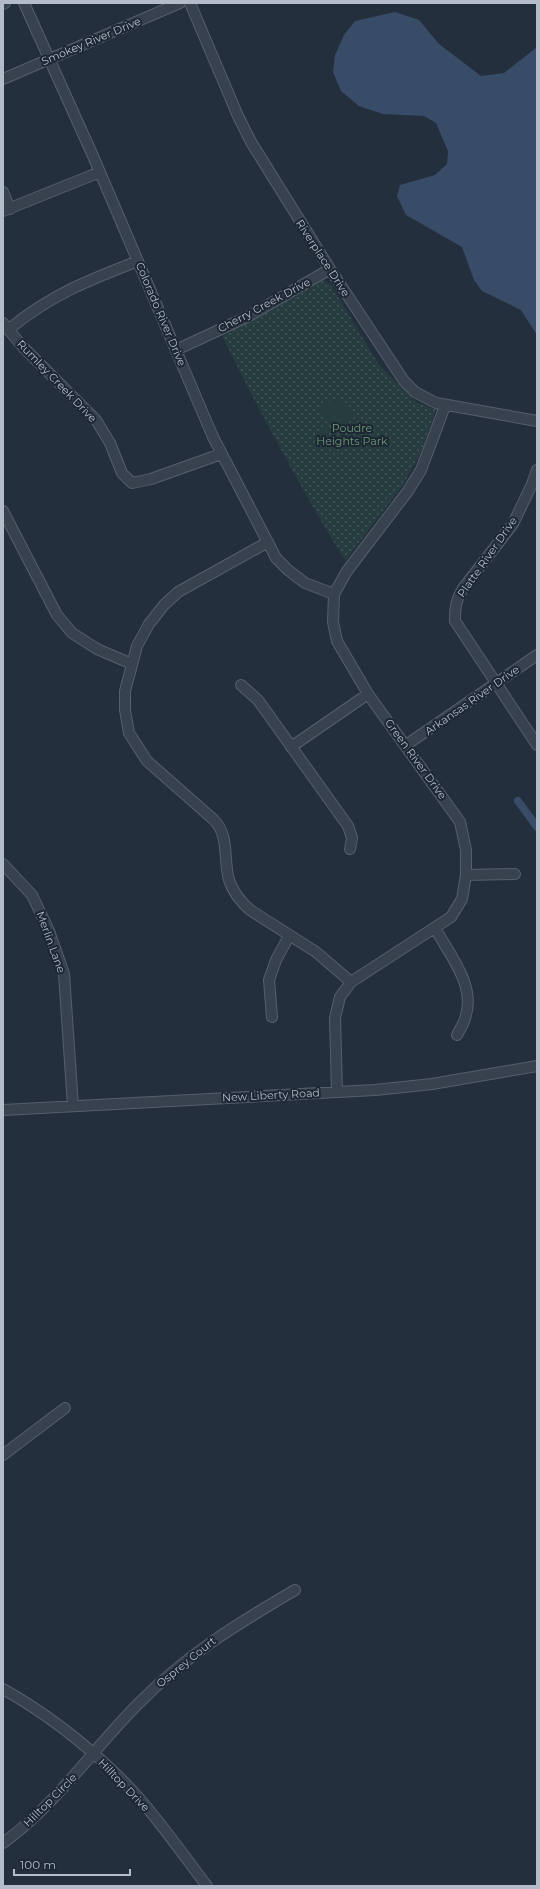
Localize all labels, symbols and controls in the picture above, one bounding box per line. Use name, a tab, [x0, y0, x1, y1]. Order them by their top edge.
street label: Smokey River Drive	[39, 14, 143, 68]
street label: Riverplace Drive	[293, 217, 353, 299]
street label: Colorado River Drive	[133, 260, 189, 368]
street label: Cherry Creek Drive	[215, 274, 313, 335]
street label: Rumley Creek Drive	[14, 337, 100, 425]
park label: Poudre Heights Park	[316, 421, 388, 448]
street label: Platte River Drive	[454, 514, 520, 600]
street label: Arkansas River Drive	[422, 662, 522, 738]
street label: Green River Drive	[382, 716, 450, 802]
street label: Merlin Lane	[33, 909, 69, 975]
street label: New Liberty Road	[222, 1085, 320, 1105]
street label: Osprey Court	[153, 1633, 219, 1690]
street label: Hilltop Drive	[95, 1756, 153, 1815]
street label: Hilltop Circle	[20, 1770, 80, 1830]
scale bar	[14, 1851, 130, 1877]
text: 100 m	[20, 1857, 56, 1872]

